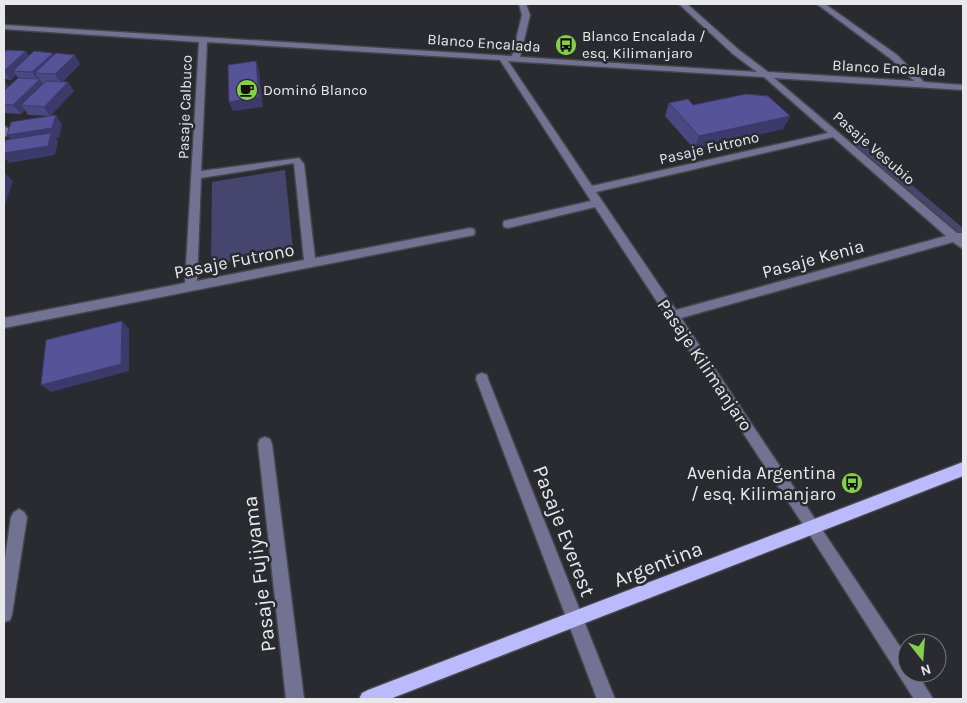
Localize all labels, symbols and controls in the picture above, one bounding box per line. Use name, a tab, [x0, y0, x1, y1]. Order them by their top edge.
place label: Blanco Encalada / esq. Kilimanjaro	[582, 27, 705, 62]
street label: Blanco Encalada	[427, 30, 541, 56]
bus stop icon: Blanco Encalada / esq. Kilimanjaro	[554, 33, 578, 57]
street label: Pasaje Calbuco	[174, 55, 196, 159]
street label: Blanco Encalada	[832, 56, 946, 80]
cafe icon: Dominó Blanco	[235, 78, 259, 102]
place label: Dominó Blanco	[263, 81, 367, 99]
street label: Pasaje Vesubio	[829, 107, 919, 189]
street label: Pasaje Futrono	[657, 128, 761, 168]
street label: Pasaje Kenia	[760, 235, 866, 283]
street label: Pasaje Futrono	[172, 239, 296, 283]
street label: Pasaje Kilimanjaro	[653, 295, 757, 435]
street label: Pasaje Everest	[528, 462, 600, 600]
place label: Avenida Argentina / esq. Kilimanjaro	[687, 462, 836, 505]
bus stop icon: Avenida Argentina / esq. Kilimanjaro	[840, 471, 864, 495]
street label: Pasaje Fujiyama	[238, 495, 280, 653]
street label: Argentina	[610, 536, 706, 592]
north arrow	[897, 633, 947, 683]
text: N	[918, 660, 933, 680]

